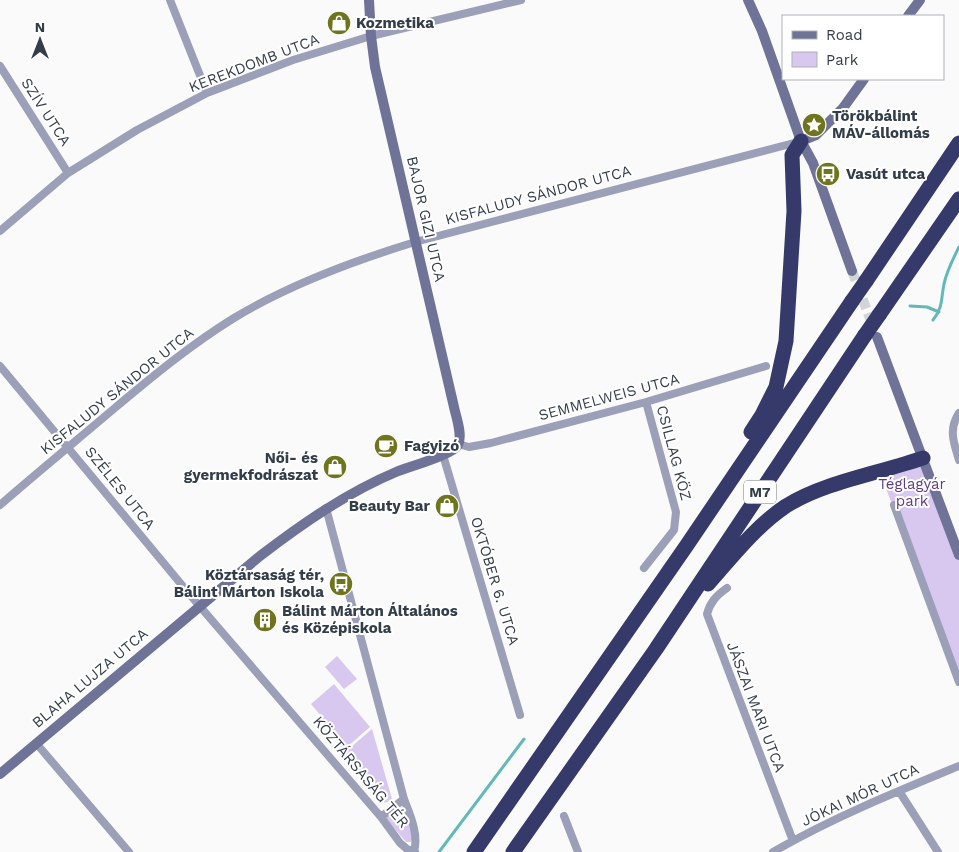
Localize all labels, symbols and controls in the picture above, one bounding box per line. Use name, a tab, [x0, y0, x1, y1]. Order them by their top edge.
shop icon: Kozmetika	[326, 10, 352, 36]
place label: Kozmetika	[356, 14, 434, 32]
north arrow	[15, 15, 65, 65]
legend	[782, 15, 944, 80]
text: N	[35, 19, 45, 35]
text: Road	[826, 26, 863, 44]
street label: KEREKDOMB UTCA	[186, 30, 322, 96]
text: Park	[826, 51, 859, 69]
street label: SZÍV UTCA	[17, 75, 75, 149]
place label: Törökbálint MÁV-állomás	[832, 107, 930, 142]
place icon: Törökbálint MÁV-állomás	[801, 112, 827, 138]
street label: BAJOR GIZI UTCA	[403, 155, 449, 284]
street label: KISFALUDY SÁNDOR UTCA	[443, 161, 633, 229]
bus stop icon: Vasút utca	[815, 161, 841, 187]
place label: Vasút utca	[846, 165, 926, 183]
street label: KISFALUDY SÁNDOR UTCA	[37, 324, 197, 458]
street label: SEMMELWEIS UTCA	[537, 370, 681, 424]
street label: CSILLAG KÖZ	[653, 403, 695, 503]
cafe icon: Fagyizó	[373, 433, 399, 459]
place label: Fagyizó	[404, 437, 459, 455]
street label: SZÉLES UTCA	[81, 443, 159, 533]
place label: Női- és gyermekfodrászat	[184, 449, 318, 484]
shop icon: Női- és gyermekfodrászat	[322, 454, 348, 480]
park label: Téglagyár park	[878, 475, 946, 510]
road number: M7	[744, 481, 776, 504]
shop icon: Beauty Bar	[434, 493, 460, 519]
place label: Beauty Bar	[349, 497, 431, 515]
street label: OKTÓBER 6. UTCA	[467, 514, 524, 647]
place label: Köztársaság tér, Bálint Márton Iskola	[174, 566, 324, 601]
bus stop icon: Köztársaság tér, Bálint Márton Iskola	[328, 571, 354, 597]
place label: Bálint Márton Általános és Középiskola	[282, 602, 458, 637]
building icon: Bálint Márton Általános és Középiskola	[252, 607, 278, 633]
street label: BLAHA LUJZA UTCA	[29, 624, 152, 732]
street label: JÁSZAI MARI UTCA	[723, 639, 789, 775]
street label: KÖZTÁRSASÁG TÉR	[309, 713, 413, 831]
street label: JÓKAI MÓR UTCA	[798, 759, 922, 830]

